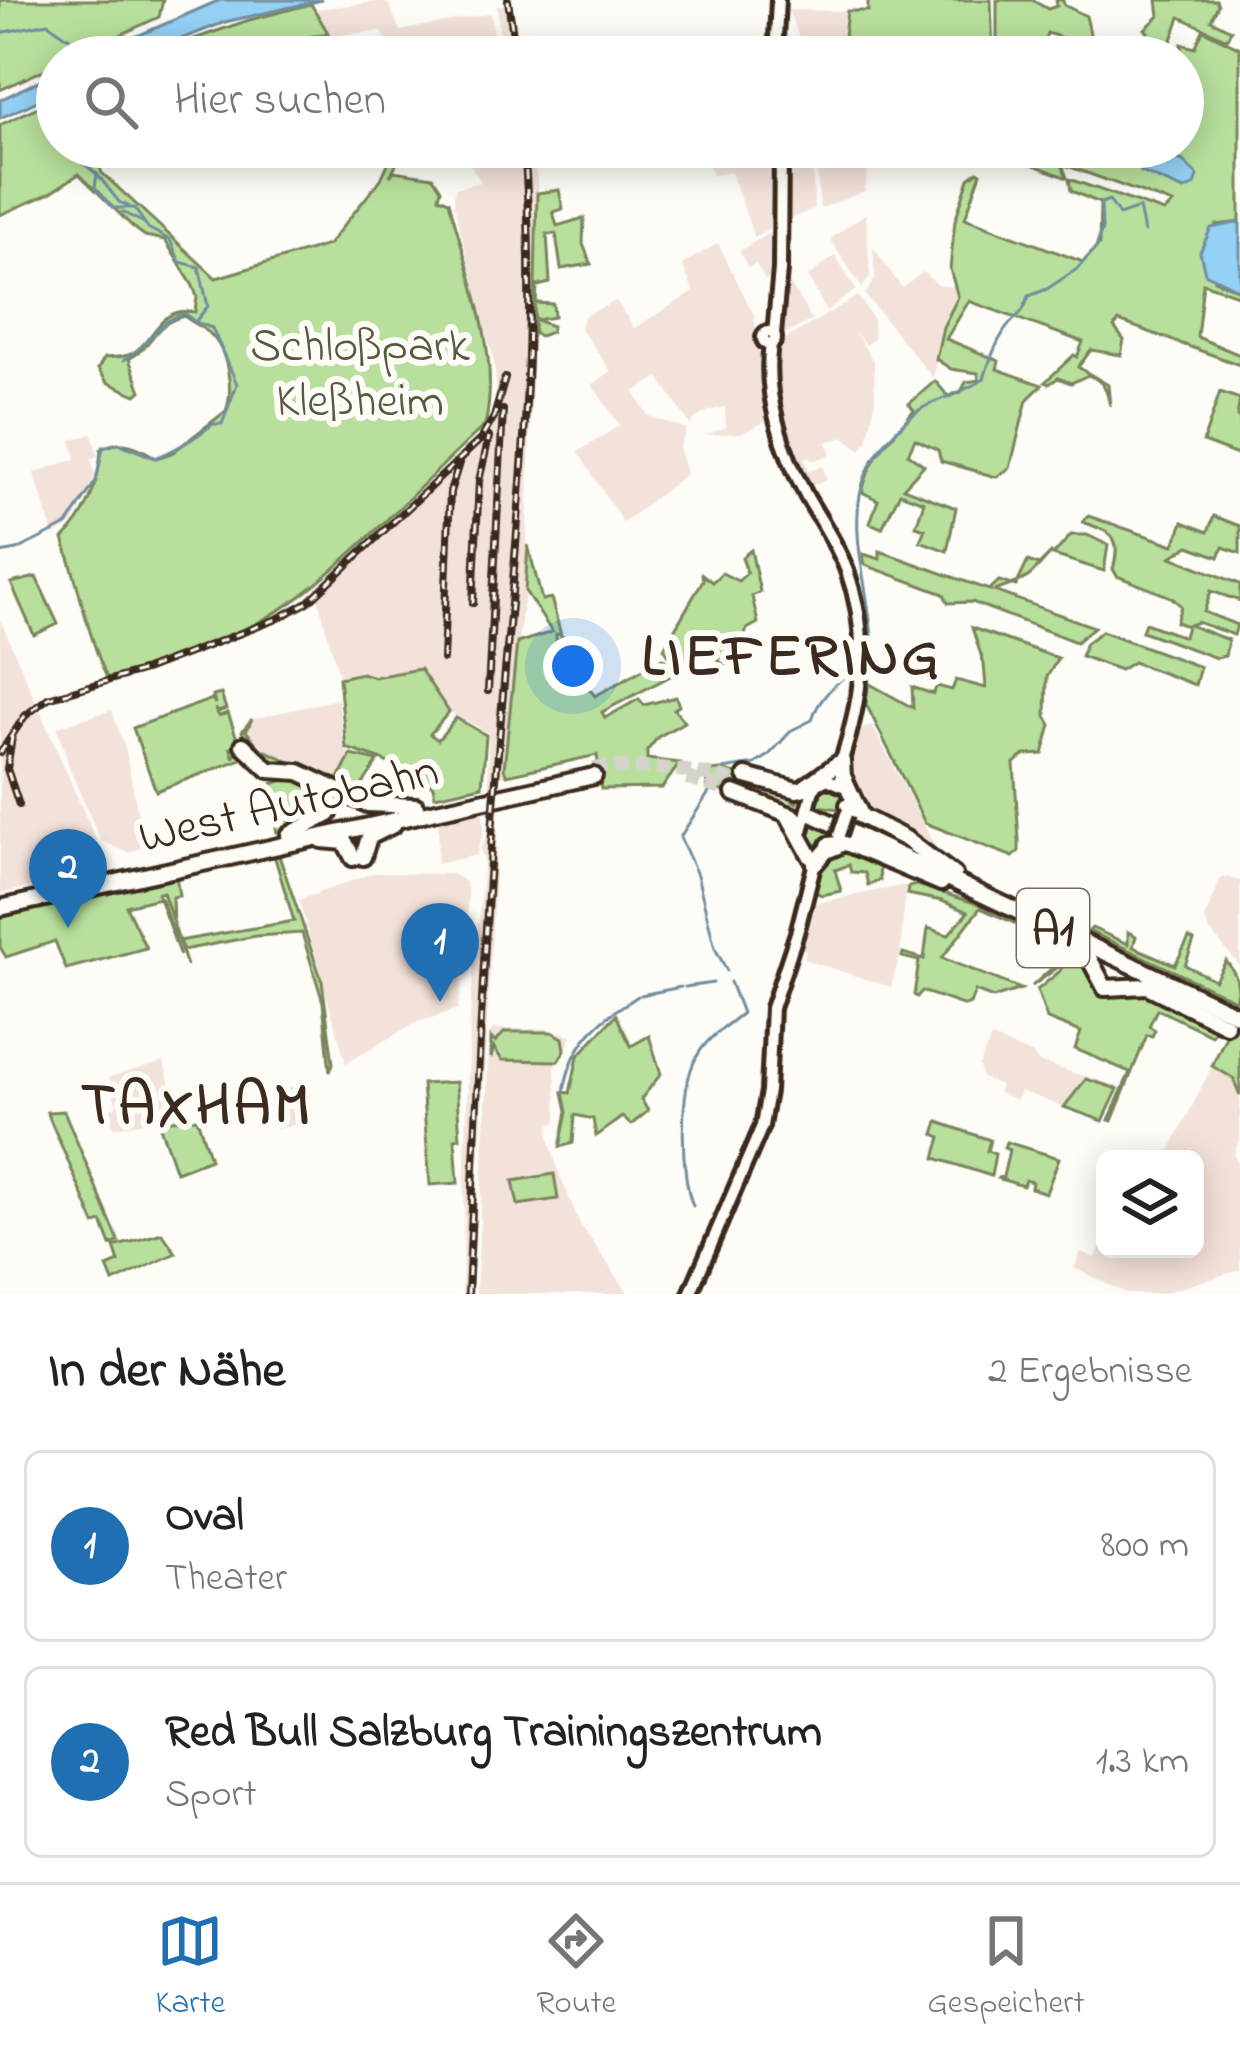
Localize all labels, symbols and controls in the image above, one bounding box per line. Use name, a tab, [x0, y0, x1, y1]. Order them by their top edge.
search box	[36, 36, 1204, 168]
icon: search	[78, 69, 144, 135]
text: Hier suchen	[174, 69, 386, 135]
park label: Schloßpark Kleßheim	[250, 313, 471, 438]
district label: LIEFERING	[642, 616, 942, 703]
your location	[543, 636, 603, 696]
street label: West Autobahn	[132, 737, 446, 874]
pin: 2	[29, 829, 107, 928]
road number: A1	[1017, 889, 1089, 967]
pin: 1	[401, 903, 479, 1002]
district label: TAXHAM	[81, 1065, 313, 1152]
map controls	[1096, 1150, 1204, 1258]
button: layers	[1096, 1150, 1204, 1258]
text: In der Nähe	[48, 1335, 285, 1410]
text: 2 Ergebnisse	[988, 1344, 1192, 1401]
text: Oval	[165, 1485, 244, 1551]
text: 1	[84, 1518, 96, 1575]
text: 800 m	[1101, 1518, 1189, 1575]
text: Theater	[165, 1551, 287, 1608]
text: Red Bull Salzburg Trainingszentrum	[165, 1701, 822, 1767]
text: 2	[80, 1734, 100, 1791]
text: 1.3 km	[1095, 1734, 1189, 1791]
text: Sport	[165, 1767, 257, 1824]
tab: Karte	[155, 1908, 225, 2028]
tab: Route	[536, 1908, 616, 2028]
tab: Gespeichert	[927, 1908, 1085, 2028]

